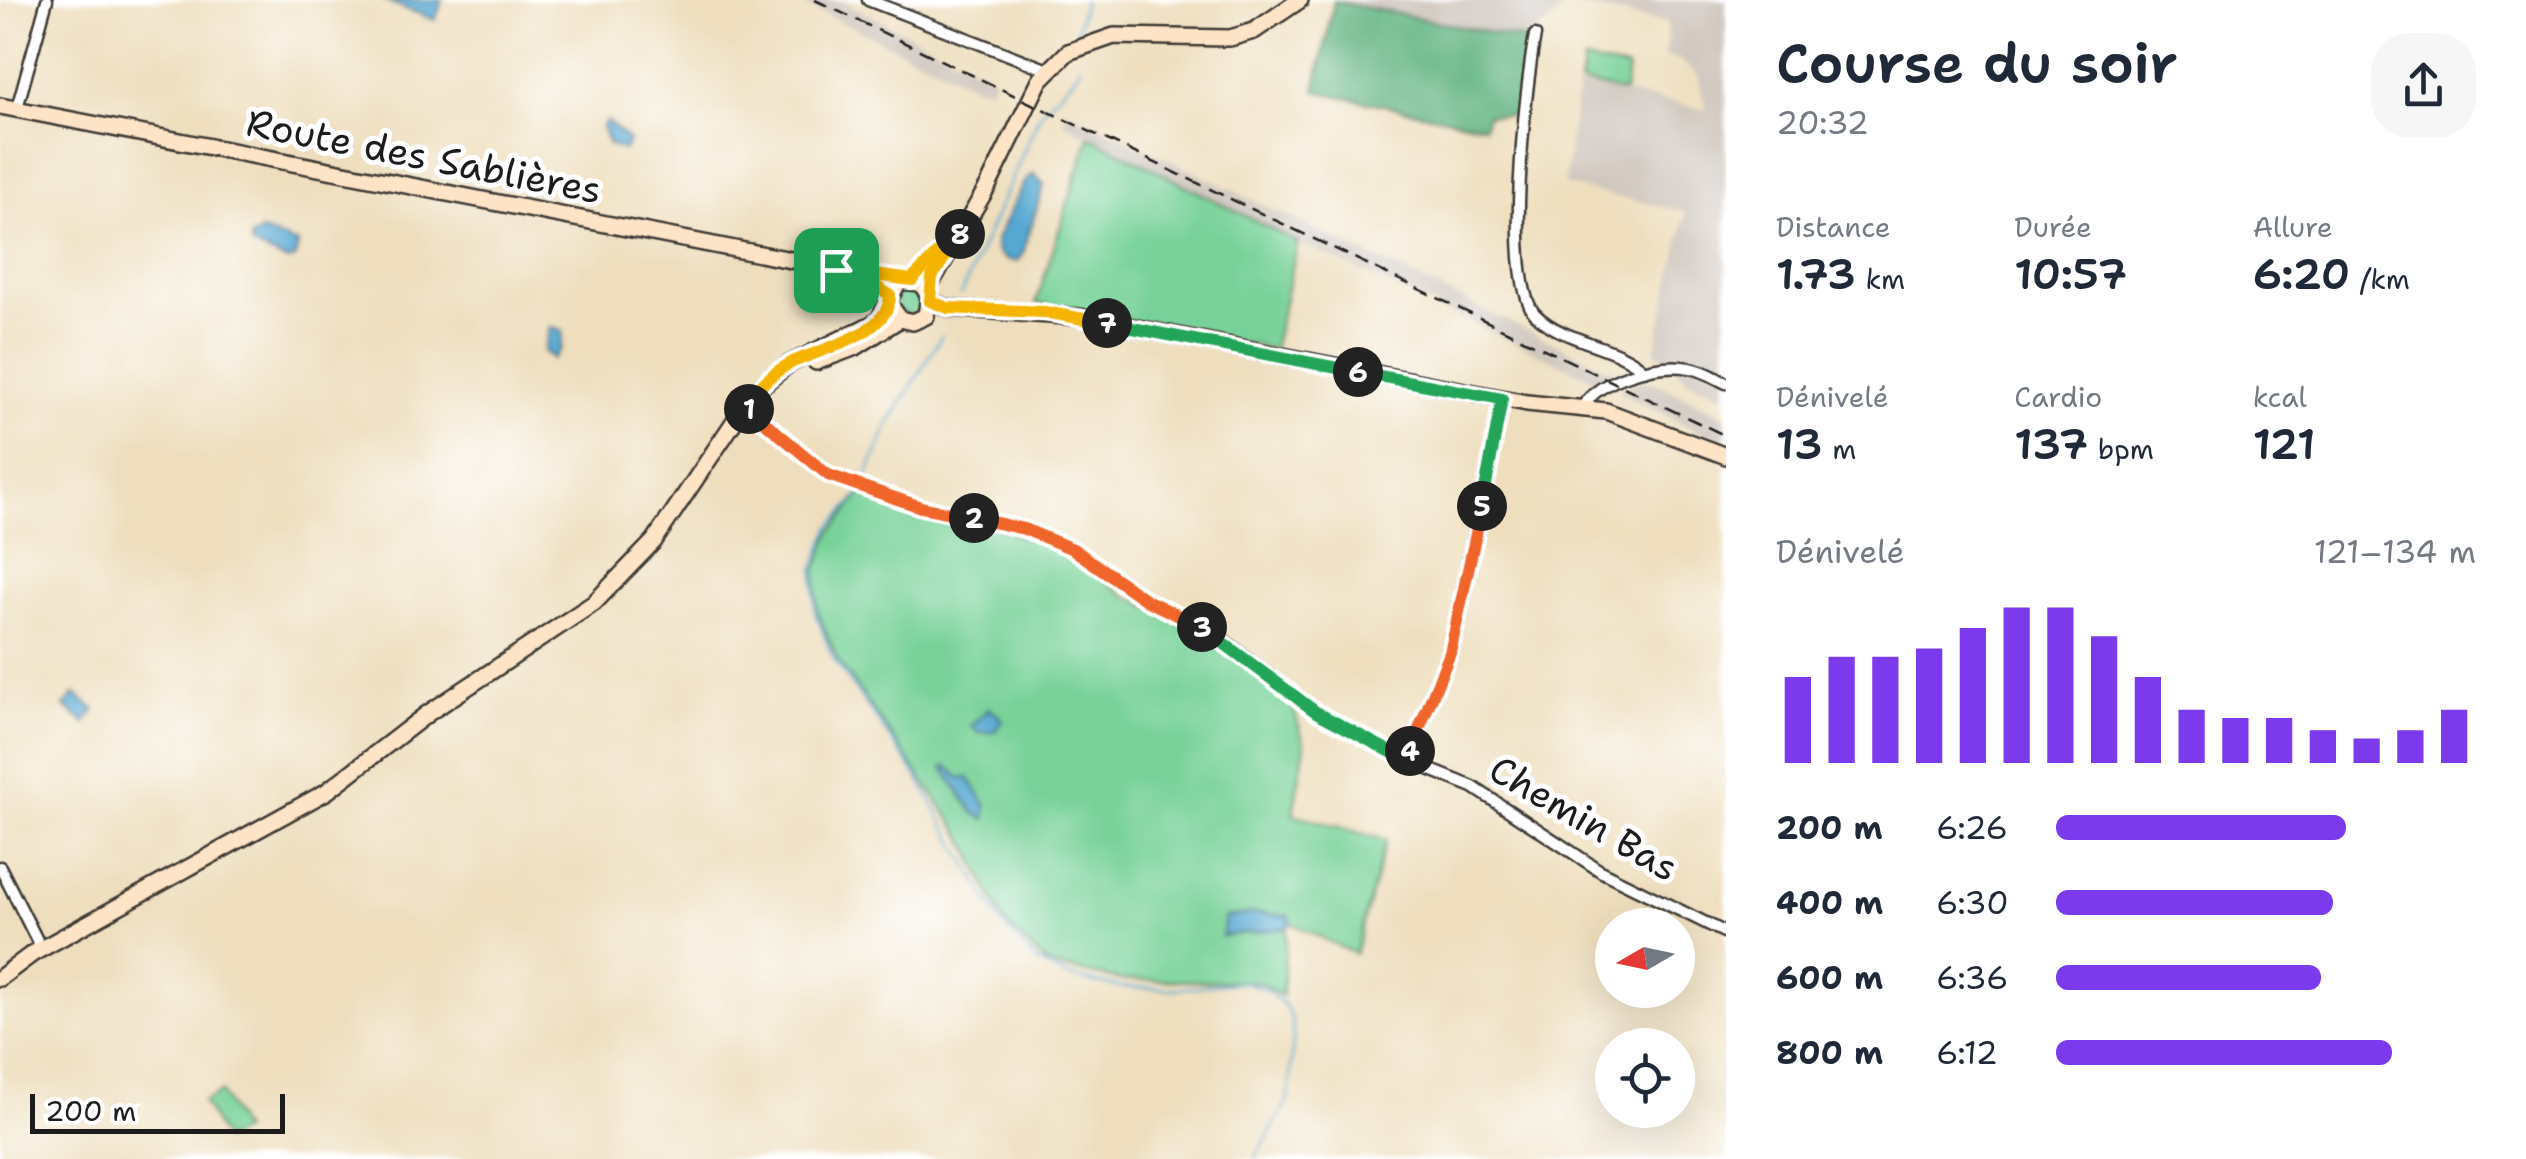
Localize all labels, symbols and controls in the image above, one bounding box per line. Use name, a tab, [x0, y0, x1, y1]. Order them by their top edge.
text: Course du soir	[1776, 26, 2178, 100]
button: share	[2371, 33, 2476, 138]
street label: Route des Sablières	[242, 97, 606, 215]
text: 20:32	[1776, 101, 1869, 144]
text: Distance	[1776, 208, 1891, 246]
text: Durée	[2014, 208, 2092, 246]
text: Allure	[2253, 208, 2333, 246]
pin: 8	[935, 209, 985, 259]
text: 8	[950, 215, 970, 253]
pin	[794, 228, 879, 313]
icon: arrive	[809, 243, 864, 298]
text: 1.73	[1776, 246, 1856, 302]
text: 10:57	[2014, 246, 2127, 302]
text: 6:20	[2253, 246, 2350, 302]
text: km	[1856, 260, 1905, 298]
text: /km	[2350, 260, 2410, 298]
pin: 7	[1082, 298, 1132, 348]
text: 7	[1097, 304, 1117, 342]
pin: 6	[1333, 347, 1383, 397]
text: 6	[1348, 353, 1368, 391]
text: Dénivelé	[1776, 378, 1889, 416]
text: Cardio	[2014, 378, 2102, 416]
text: kcal	[2253, 378, 2307, 416]
pin: 1	[724, 384, 774, 434]
text: 1	[743, 390, 755, 428]
text: 13	[1776, 416, 1823, 472]
text: 137	[2014, 416, 2088, 472]
text: 121	[2253, 416, 2316, 472]
text: m	[1823, 430, 1856, 468]
text: bpm	[2088, 430, 2154, 468]
pin: 5	[1457, 481, 1507, 531]
text: 5	[1473, 487, 1491, 525]
pin: 2	[949, 493, 999, 543]
text: 2	[964, 499, 984, 537]
text: Dénivelé	[1776, 530, 1905, 573]
text: 121–134 m	[2314, 530, 2476, 573]
pin: 3	[1177, 602, 1227, 652]
text: 3	[1192, 608, 1212, 646]
pin: 4	[1385, 726, 1435, 776]
text: 4	[1400, 732, 1420, 770]
street label: Chemin Bas	[1480, 743, 1688, 893]
text: 200 m	[1776, 806, 1883, 849]
text: 6:26	[1936, 806, 2008, 849]
text: 400 m	[1776, 881, 1883, 924]
text: 6:30	[1936, 881, 2009, 924]
north arrow	[1595, 908, 1695, 1008]
map controls	[1595, 908, 1695, 1128]
text: 600 m	[1776, 956, 1883, 999]
text: 6:36	[1936, 956, 2008, 999]
button: locate	[1595, 1028, 1695, 1128]
text: 800 m	[1776, 1031, 1883, 1074]
text: 6:12	[1936, 1031, 1998, 1074]
scale bar	[30, 1089, 285, 1134]
text: 200 m	[45, 1092, 136, 1130]

